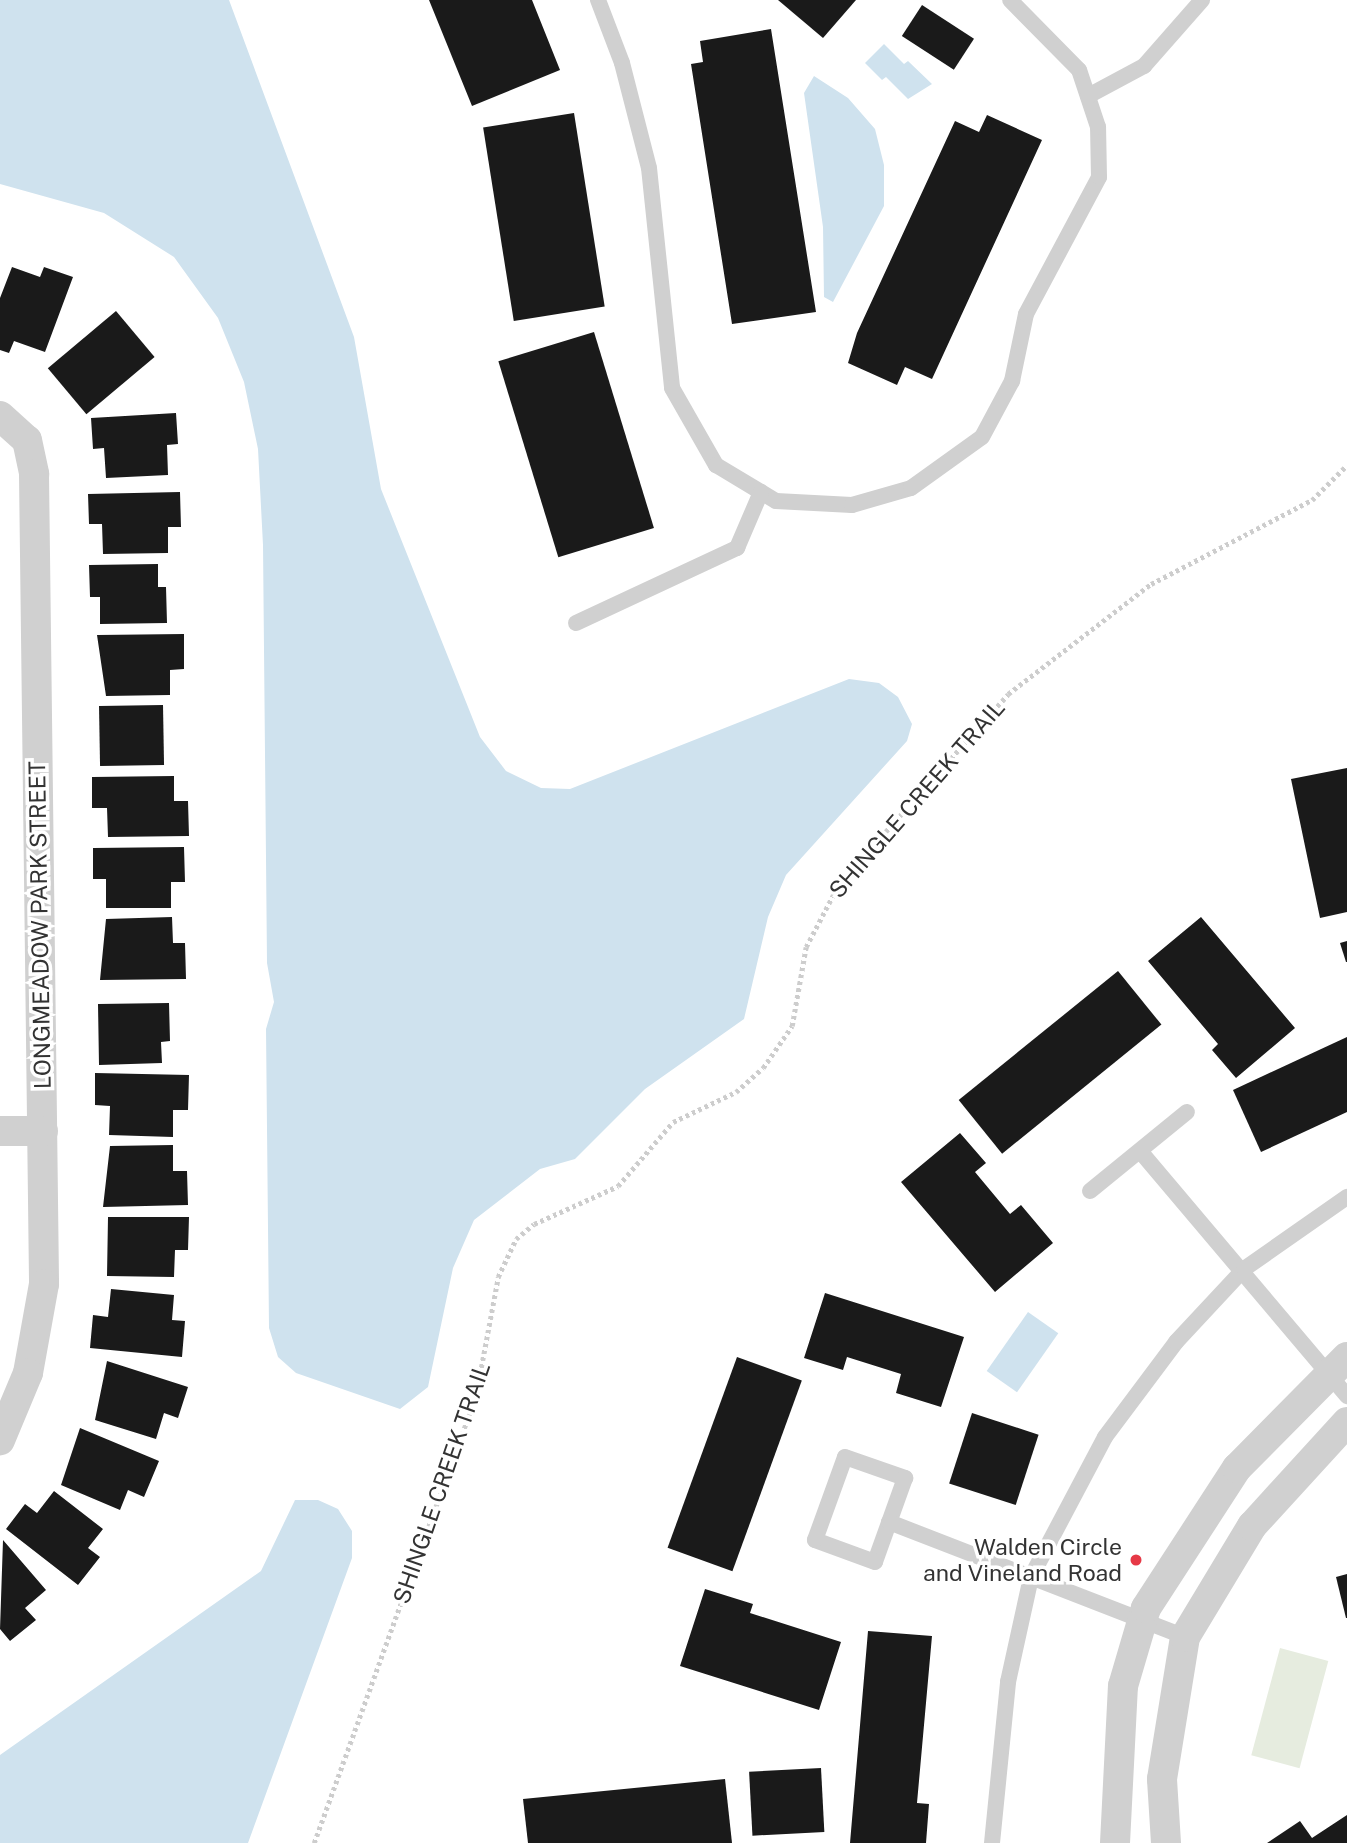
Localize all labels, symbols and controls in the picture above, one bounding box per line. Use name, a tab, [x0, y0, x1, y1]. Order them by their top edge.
street label: SHINGLE CREEK TRAIL	[823, 694, 1011, 904]
street label: LONGMEADOW PARK STREET	[23, 761, 57, 1089]
street label: SHINGLE CREEK TRAIL	[388, 1359, 496, 1607]
place label: Walden Circle and Vineland Road	[922, 1533, 1122, 1587]
marker: Walden Circle and Vineland Road	[1128, 1552, 1144, 1568]

